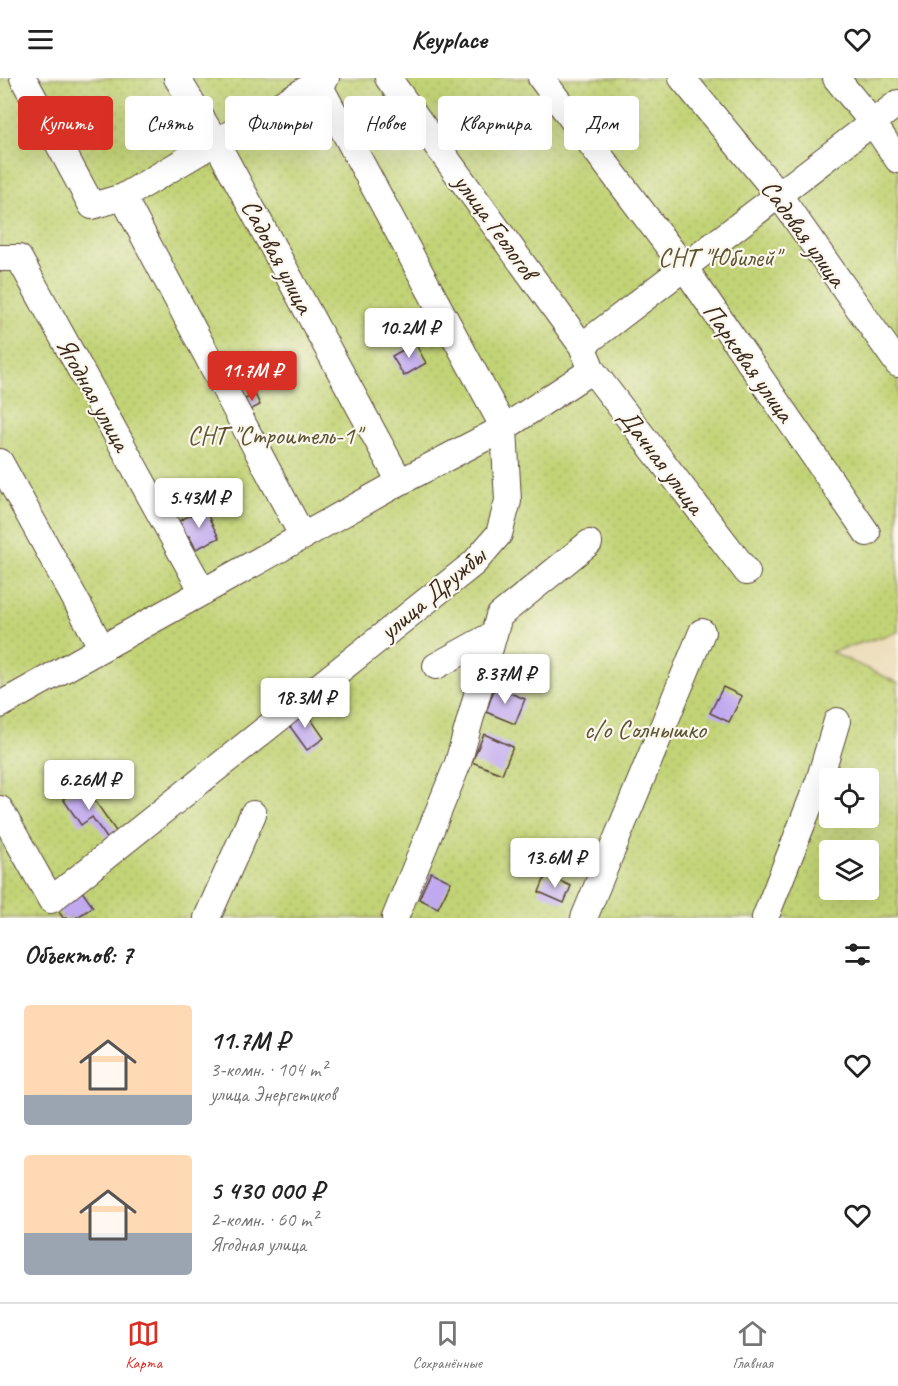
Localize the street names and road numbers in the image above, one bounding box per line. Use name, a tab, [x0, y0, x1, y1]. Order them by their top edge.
street label: улица Геологов	[445, 165, 548, 289]
street label: Садовая улица	[754, 173, 855, 295]
street label: Садовая улица	[234, 193, 322, 320]
street label: Парковая улица	[695, 296, 803, 430]
street label: Ягодная улица	[49, 332, 139, 459]
street label: Дачная улица	[611, 402, 714, 523]
street label: улица Дружбы	[371, 538, 494, 649]

